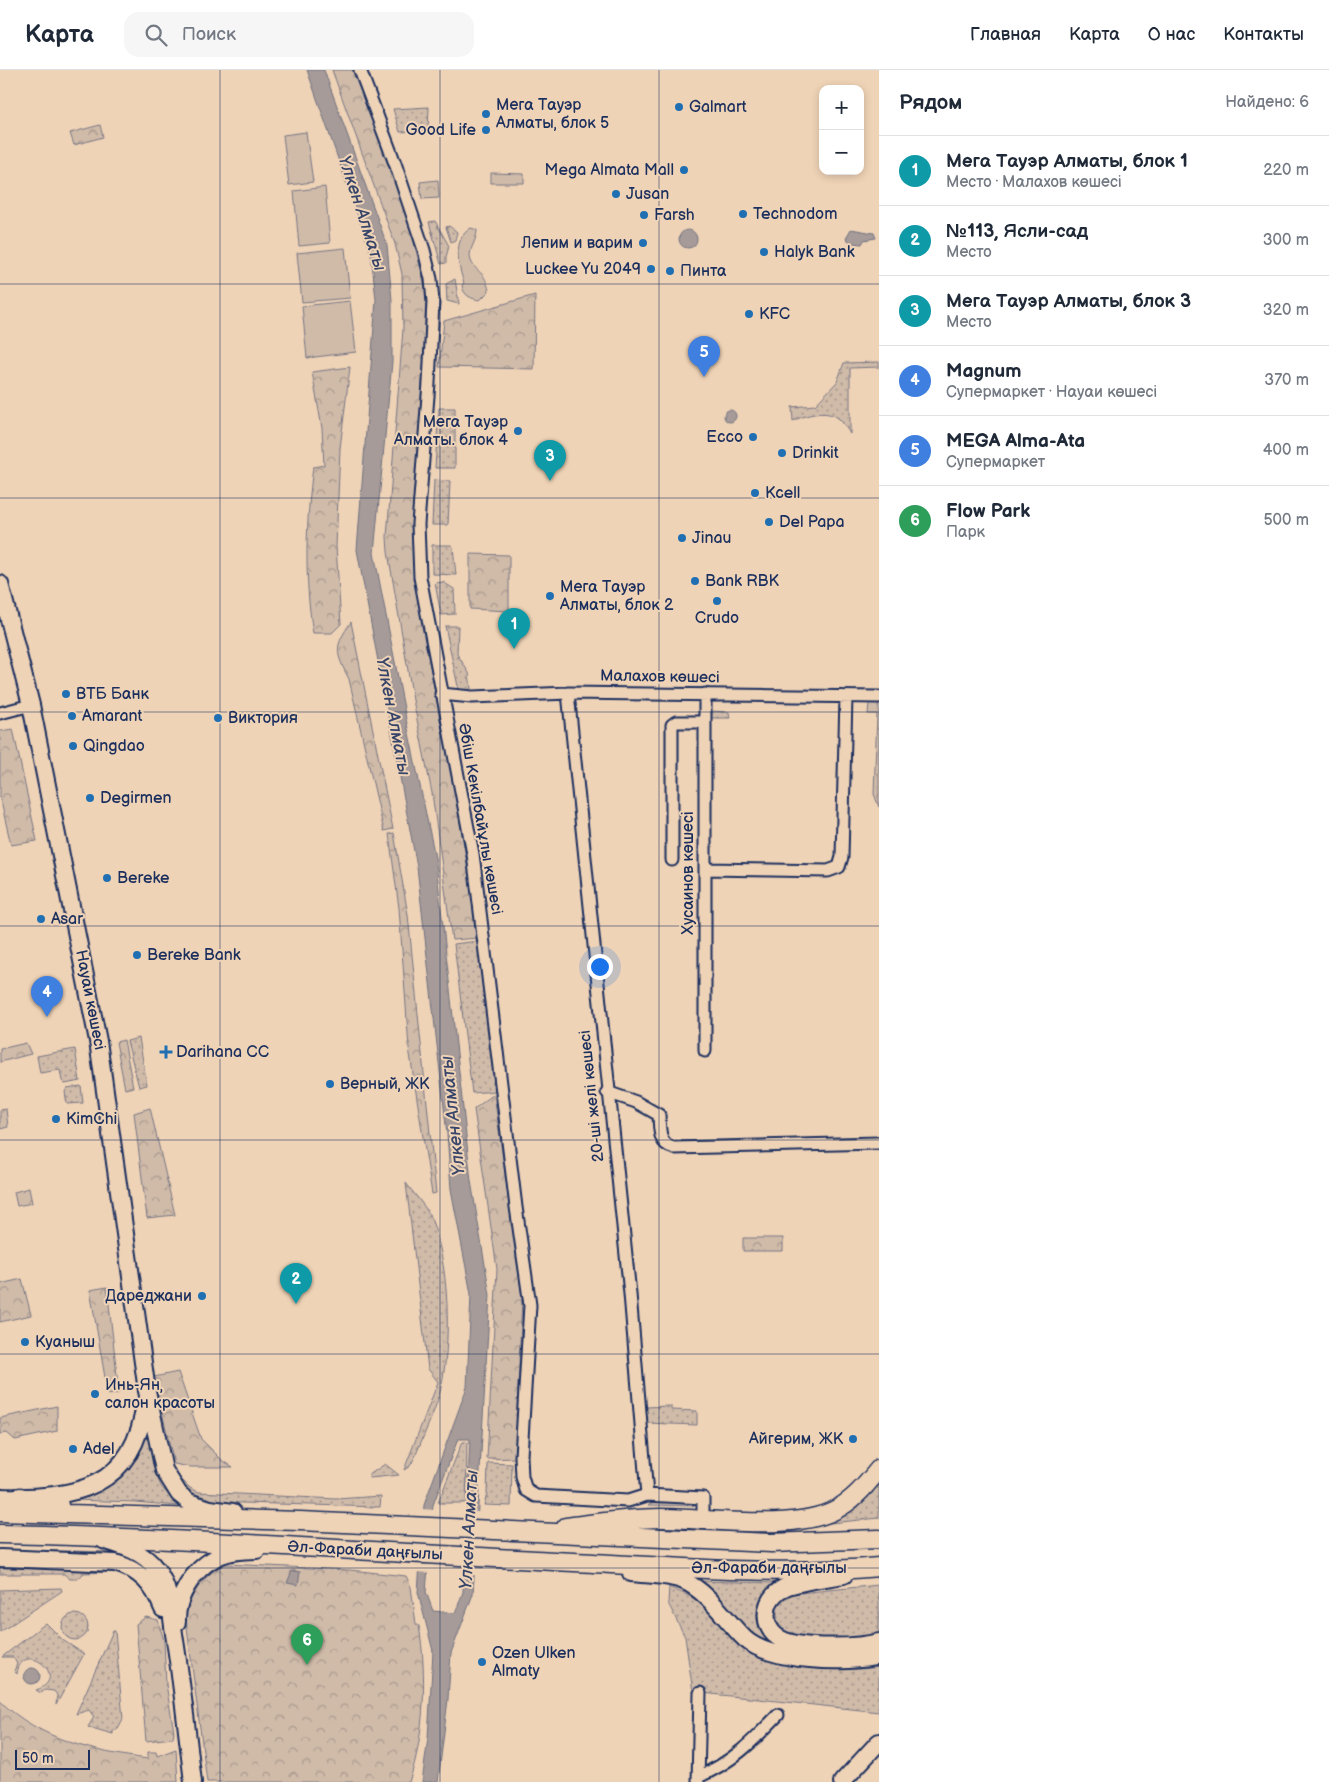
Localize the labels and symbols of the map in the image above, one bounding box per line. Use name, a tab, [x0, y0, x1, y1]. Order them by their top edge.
place label: Мега Тауэр Алматы, блок 5	[495, 96, 609, 133]
place label: Galmart	[689, 98, 747, 117]
marker: Galmart	[673, 101, 685, 113]
marker: Мега Тауэр Алматы, блок 5	[480, 108, 492, 120]
place label: Good Life	[406, 121, 477, 140]
marker: Good Life	[480, 124, 492, 136]
water label: Үлкен Алматы	[333, 153, 391, 273]
place label: Mega Almata Mall	[545, 161, 674, 180]
marker: Mega Almata Mall	[678, 164, 690, 176]
place label: Jusan	[626, 185, 669, 204]
marker: Jusan	[610, 188, 622, 200]
place label: Technodom	[753, 205, 837, 224]
place label: Farsh	[654, 206, 695, 225]
marker: Technodom	[737, 208, 749, 220]
marker: Farsh	[638, 209, 650, 221]
place label: Лепим и варим	[520, 234, 633, 253]
marker: Лепим и варим	[637, 237, 649, 249]
place label: Halyk Bank	[774, 243, 855, 262]
marker: Halyk Bank	[758, 246, 770, 258]
place label: Luckee Yu 2049	[525, 260, 641, 279]
place label: Пинта	[680, 262, 727, 281]
marker: Luckee Yu 2049	[645, 263, 657, 275]
marker: Пинта	[664, 265, 676, 277]
place label: KFC	[759, 305, 790, 324]
marker: KFC	[743, 308, 755, 320]
pin: 5	[688, 336, 720, 377]
place label: Мега Тауэр Алматы. блок 4	[393, 413, 508, 450]
marker: Мега Тауэр Алматы. блок 4	[512, 425, 524, 437]
place label: Ecco	[706, 428, 743, 447]
marker: Ecco	[747, 431, 759, 443]
pin: 3	[534, 440, 566, 481]
place label: Drinkit	[792, 444, 839, 463]
marker: Drinkit	[776, 447, 788, 459]
place label: Kcell	[765, 484, 800, 503]
marker: Kcell	[749, 487, 761, 499]
place label: Del Papa	[779, 513, 845, 532]
marker: Del Papa	[763, 516, 775, 528]
place label: Jinau	[692, 529, 731, 548]
marker: Jinau	[676, 532, 688, 544]
place label: Bank RBK	[705, 572, 780, 591]
marker: Bank RBK	[689, 575, 701, 587]
place label: Мега Тауэр Алматы, блок 2	[559, 578, 674, 615]
marker: Мега Тауэр Алматы, блок 2	[544, 590, 556, 602]
marker: Crudo	[711, 595, 723, 607]
pin: 1	[498, 608, 530, 649]
place label: Crudo	[695, 609, 739, 628]
water label: Үлкен Алматы	[371, 655, 415, 777]
street label: Малахов көшесі	[600, 666, 720, 688]
place label: ВТБ Банк	[76, 685, 149, 704]
marker: ВТБ Банк	[60, 688, 72, 700]
place label: Amarant	[82, 707, 143, 726]
place label: Виктория	[228, 709, 298, 728]
marker: Amarant	[66, 710, 78, 722]
marker: Виктория	[212, 712, 224, 724]
street label: Әбіш Кекілбайұлы көшесі	[454, 722, 506, 916]
place label: Qingdao	[83, 737, 145, 756]
marker: Qingdao	[67, 740, 79, 752]
place label: Degirmen	[100, 789, 171, 808]
marker: Degirmen	[84, 792, 96, 804]
street label: Хусаинов көшесі	[679, 811, 698, 935]
place label: Bereke	[117, 869, 170, 888]
marker: Bereke	[101, 872, 113, 884]
place label: Asar	[51, 910, 83, 929]
marker: Asar	[35, 913, 47, 925]
place label: Bereke Bank	[147, 946, 241, 965]
street label: Науаи көшесі	[71, 948, 109, 1052]
marker: Bereke Bank	[131, 949, 143, 961]
your location	[587, 954, 613, 980]
pin: 4	[31, 976, 63, 1017]
street label: 20-ші желі көшесі	[576, 1029, 608, 1163]
place label: Darihana CC	[176, 1043, 269, 1062]
marker: Darihana CC	[160, 1046, 172, 1058]
water label: Үлкен Алматы	[436, 1055, 470, 1177]
place label: Верный, ЖК	[340, 1075, 430, 1094]
marker: Верный, ЖК	[324, 1078, 336, 1090]
place label: KimChi	[66, 1110, 117, 1129]
marker: KimChi	[50, 1113, 62, 1125]
pin: 2	[280, 1263, 312, 1304]
place label: Дареджани	[105, 1287, 192, 1306]
marker: Дареджани	[196, 1290, 208, 1302]
place label: Куаныш	[35, 1333, 95, 1352]
marker: Куаныш	[19, 1336, 31, 1348]
place label: Инь-Ян, салон красоты	[105, 1376, 215, 1413]
marker: Инь-Ян, салон красоты	[89, 1388, 101, 1400]
place label: Айгерим, ЖК	[748, 1430, 844, 1449]
marker: Айгерим, ЖК	[847, 1433, 859, 1445]
place label: Adel	[83, 1440, 115, 1459]
marker: Adel	[67, 1443, 79, 1455]
water label: Үлкен Алматы	[455, 1469, 483, 1591]
street label: Әл-Фараби даңғылы	[287, 1537, 443, 1565]
street label: Әл-Фараби даңғылы	[691, 1559, 847, 1578]
pin: 6	[291, 1624, 323, 1665]
place label: Ozen Ulken Almaty	[492, 1644, 576, 1681]
marker: Ozen Ulken Almaty	[476, 1656, 488, 1668]
scale bar	[15, 1747, 90, 1770]

